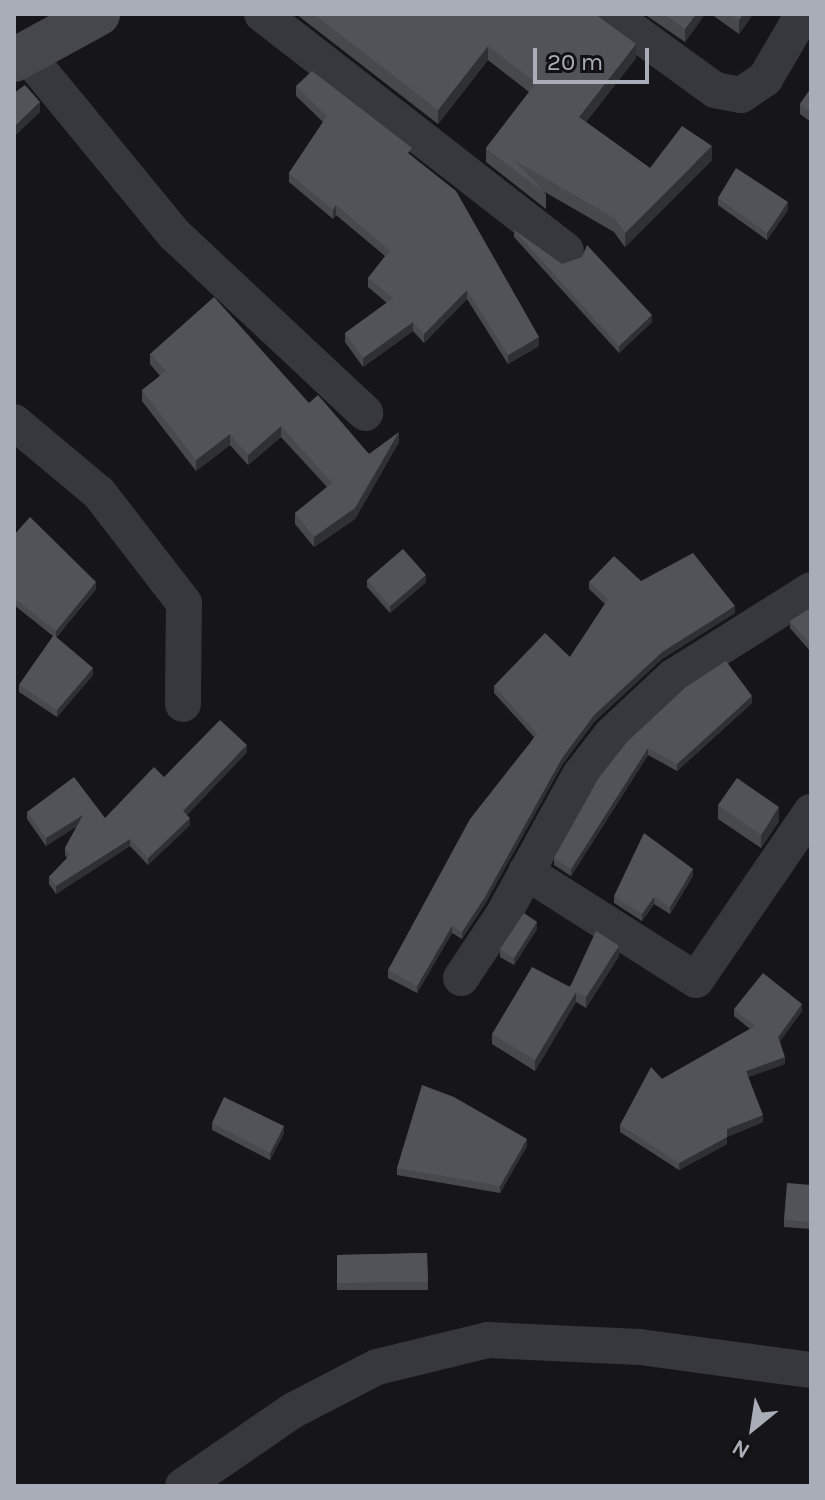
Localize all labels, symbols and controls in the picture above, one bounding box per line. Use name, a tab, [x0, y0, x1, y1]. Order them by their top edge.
scale bar	[537, 32, 653, 82]
text: 20 m	[547, 48, 603, 76]
north arrow	[713, 1388, 793, 1468]
text: N	[728, 1434, 754, 1464]

